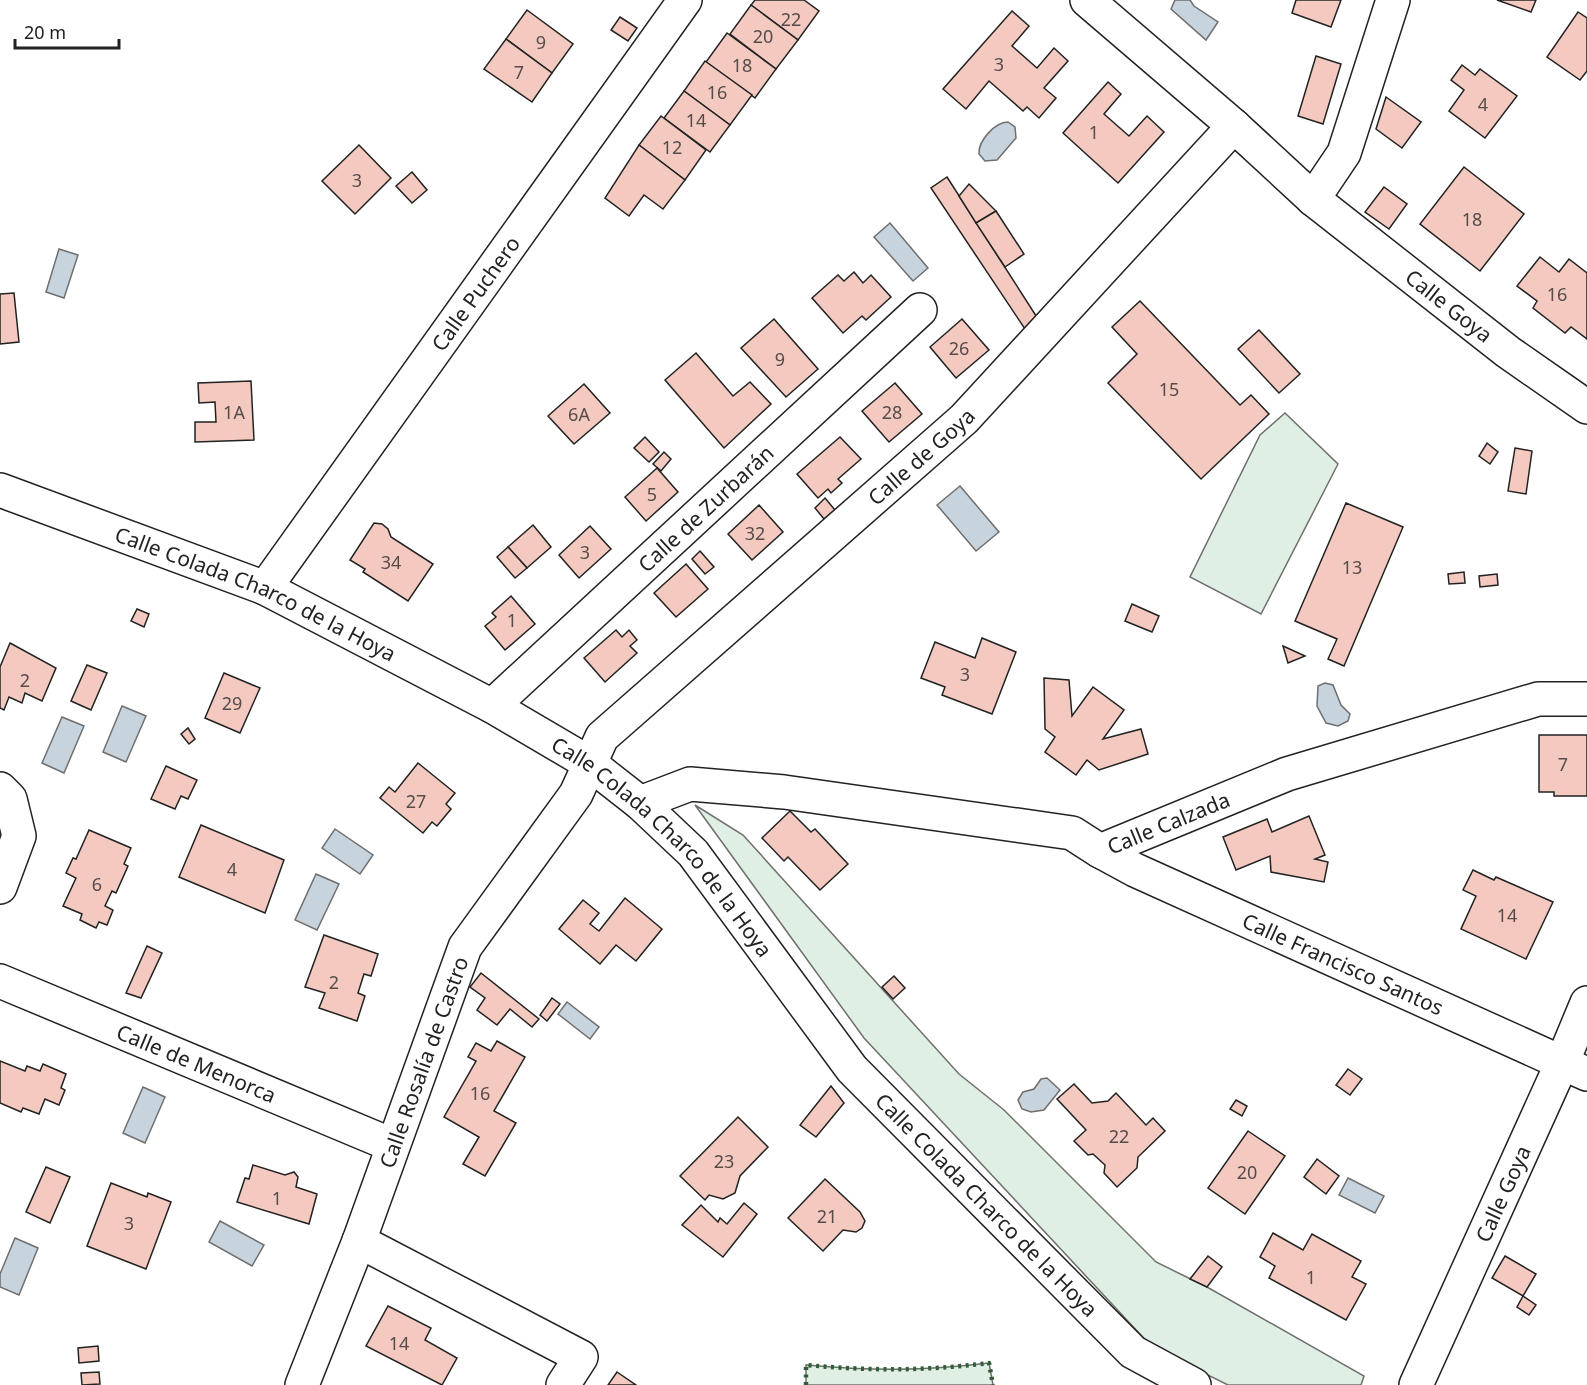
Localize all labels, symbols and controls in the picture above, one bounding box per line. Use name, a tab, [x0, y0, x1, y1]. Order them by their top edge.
house number: 22	[781, 7, 801, 31]
scale bar	[15, 12, 118, 50]
text: 20 m	[24, 20, 66, 44]
house number: 20	[753, 24, 773, 48]
house number: 9	[536, 30, 546, 54]
house number: 3	[994, 52, 1004, 76]
house number: 18	[732, 53, 752, 77]
house number: 7	[514, 60, 524, 84]
house number: 16	[707, 80, 727, 104]
house number: 4	[1478, 92, 1488, 116]
house number: 14	[686, 108, 706, 132]
house number: 1	[1089, 120, 1099, 144]
house number: 12	[662, 135, 682, 159]
house number: 3	[352, 168, 362, 192]
house number: 18	[1462, 207, 1482, 231]
street label: Calle Puchero	[425, 230, 526, 356]
street label: Calle Goya	[1400, 263, 1498, 349]
house number: 16	[1547, 282, 1567, 306]
house number: 26	[949, 336, 969, 360]
house number: 9	[775, 347, 785, 371]
house number: 15	[1159, 377, 1179, 401]
house number: 1A	[223, 400, 245, 424]
house number: 28	[882, 400, 902, 424]
house number: 6A	[568, 402, 590, 426]
street label: Calle de Goya	[862, 402, 981, 511]
street label: Calle de Zurbarán	[632, 439, 779, 578]
house number: 5	[647, 482, 657, 506]
street label: Calle Colada Charco de la Hoya	[111, 520, 401, 668]
house number: 32	[745, 521, 765, 545]
house number: 3	[580, 540, 590, 564]
house number: 34	[381, 550, 401, 574]
house number: 13	[1342, 555, 1362, 579]
house number: 1	[507, 608, 517, 632]
house number: 3	[960, 662, 970, 686]
house number: 2	[20, 668, 30, 692]
house number: 29	[222, 691, 242, 715]
street label: Calle Colada Charco de la Hoya	[546, 730, 779, 963]
house number: 7	[1558, 752, 1568, 776]
street label: Calle Calzada	[1103, 785, 1234, 861]
house number: 27	[406, 789, 426, 813]
house number: 4	[227, 857, 237, 881]
house number: 6	[92, 872, 102, 896]
house number: 14	[1497, 903, 1517, 927]
street label: Calle Francisco Santos	[1238, 906, 1448, 1021]
street label: Calle Rosalía de Castro	[373, 953, 474, 1172]
house number: 2	[329, 970, 339, 994]
street label: Calle de Menorca	[113, 1017, 280, 1109]
house number: 16	[470, 1081, 490, 1105]
street label: Calle Colada Charco de la Hoya	[870, 1087, 1104, 1323]
house number: 22	[1109, 1124, 1129, 1148]
street label: Calle Goya	[1469, 1141, 1537, 1247]
house number: 23	[714, 1149, 734, 1173]
house number: 20	[1237, 1160, 1257, 1184]
house number: 1	[272, 1186, 282, 1210]
house number: 21	[817, 1204, 837, 1228]
house number: 3	[124, 1211, 134, 1235]
house number: 1	[1306, 1265, 1316, 1289]
house number: 14	[389, 1331, 409, 1355]

